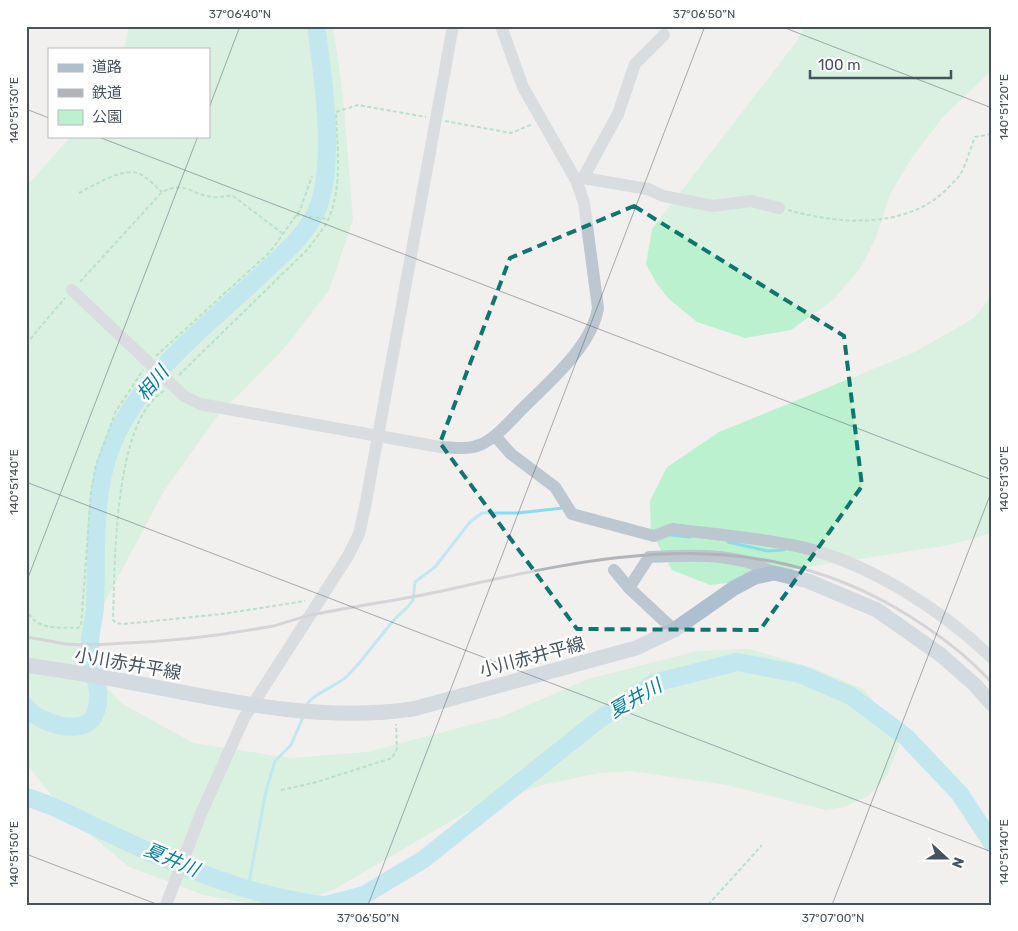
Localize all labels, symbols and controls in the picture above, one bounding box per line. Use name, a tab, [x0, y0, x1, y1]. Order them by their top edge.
text: 37°06'40"N	[209, 7, 271, 21]
text: 37°06'50"N	[673, 7, 735, 21]
legend	[48, 48, 210, 138]
scale bar	[810, 48, 952, 80]
text: 100 m	[818, 56, 860, 74]
text: 道路	[92, 58, 122, 76]
text: 140°51'20"E	[997, 74, 1011, 140]
text: 140°51'30"E	[7, 77, 21, 143]
text: 鉄道	[92, 84, 122, 102]
text: 公園	[92, 108, 122, 126]
water label: 相川	[131, 360, 175, 405]
text: 140°51'30"E	[997, 446, 1011, 512]
text: 140°51'40"E	[7, 449, 21, 515]
street label: 小川赤井平線	[477, 632, 587, 682]
street label: 小川赤井平線	[73, 644, 183, 684]
water label: 夏井川	[605, 673, 667, 723]
text: 140°51'40"E	[997, 819, 1011, 885]
text: 140°51'50"E	[7, 821, 21, 887]
north arrow	[920, 834, 970, 884]
water label: 夏井川	[141, 838, 204, 882]
text: N	[948, 855, 967, 870]
text: 37°06'50"N	[337, 911, 399, 925]
text: 37°07'00"N	[802, 911, 864, 925]

